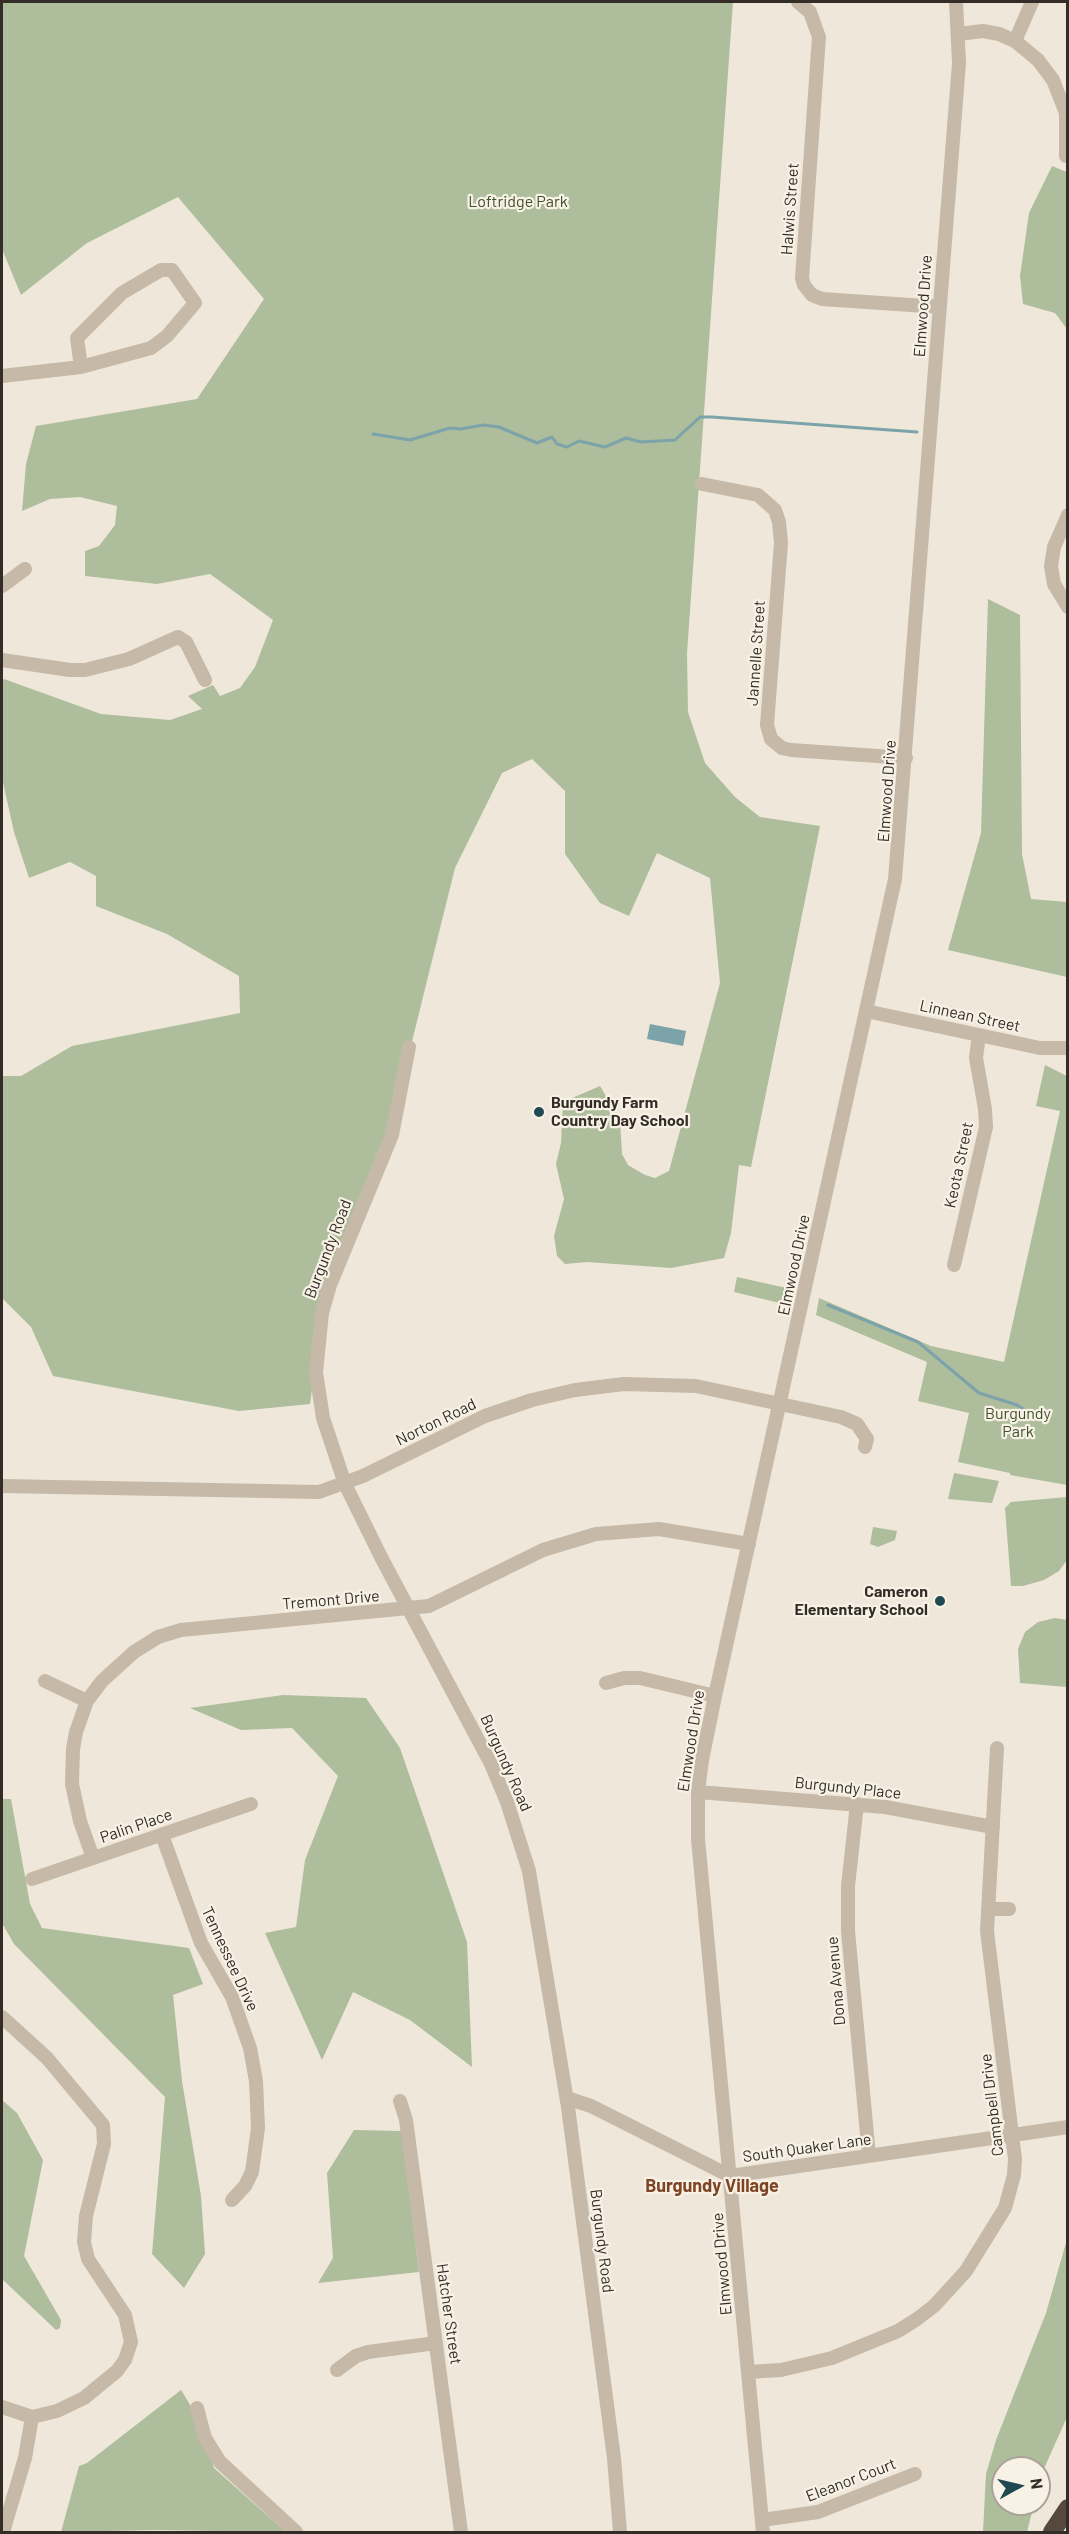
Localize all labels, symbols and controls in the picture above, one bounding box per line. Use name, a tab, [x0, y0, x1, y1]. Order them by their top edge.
street label: Halwis Street	[777, 162, 803, 256]
park label: Loftridge Park	[468, 192, 568, 212]
street label: Elmwood Drive	[910, 254, 936, 358]
street label: Jannelle Street	[743, 600, 769, 706]
street label: Elmwood Drive	[874, 739, 900, 843]
street label: Linnean Street	[918, 996, 1022, 1036]
place label: Burgundy Farm Country Day School	[551, 1093, 689, 1131]
marker: Burgundy Farm Country Day School	[532, 1105, 546, 1119]
street label: Keota Street	[941, 1120, 977, 1210]
street label: Burgundy Road	[300, 1197, 356, 1301]
street label: Elmwood Drive	[774, 1213, 814, 1317]
street label: Norton Road	[393, 1394, 479, 1450]
park label: Burgundy Park	[985, 1404, 1051, 1442]
place label: Cameron Elementary School	[795, 1582, 928, 1620]
street label: Tremont Drive	[282, 1586, 380, 1614]
marker: Cameron Elementary School	[933, 1594, 947, 1608]
street label: Elmwood Drive	[673, 1689, 709, 1793]
street label: Burgundy Road	[476, 1711, 536, 1815]
street label: Burgundy Place	[794, 1773, 902, 1803]
street label: Palin Place	[97, 1805, 175, 1847]
street label: Tennessee Drive	[197, 1904, 263, 2014]
street label: Dona Avenue	[823, 1936, 849, 2026]
street label: Campbell Drive	[976, 2053, 1008, 2157]
street label: South Quaker Lane	[741, 2129, 873, 2167]
district label: Burgundy Village	[645, 2175, 779, 2197]
street label: Burgundy Road	[586, 2188, 618, 2294]
street label: Elmwood Drive	[708, 2212, 736, 2316]
street label: Hatcher Street	[432, 2262, 466, 2366]
street label: Eleanor Court	[803, 2454, 899, 2506]
north arrow	[991, 2456, 1051, 2516]
text: N	[1027, 2477, 1047, 2490]

